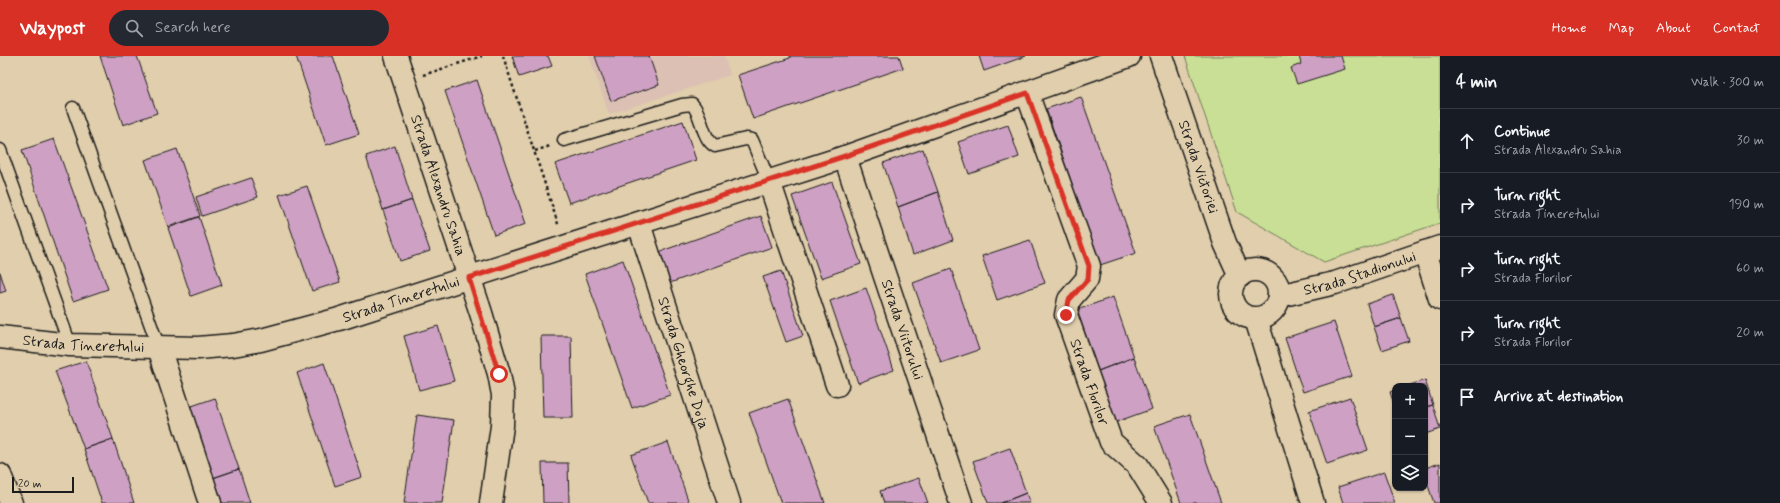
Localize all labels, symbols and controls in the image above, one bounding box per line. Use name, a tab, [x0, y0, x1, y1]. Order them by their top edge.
search box	[109, 10, 389, 46]
text: Waypost	[20, 16, 85, 41]
icon: search	[123, 17, 145, 39]
text: Search here	[155, 18, 231, 38]
text: Home	[1552, 19, 1586, 37]
text: Map	[1608, 19, 1634, 37]
text: About	[1656, 19, 1691, 37]
text: Contact	[1713, 19, 1760, 37]
text: 4 min	[1456, 71, 1497, 93]
text: Walk · 300 m	[1691, 74, 1764, 91]
street label: Strada Alexandru Sahia	[405, 112, 470, 259]
street label: Strada Victoriei	[1173, 118, 1223, 216]
text: Continue	[1494, 122, 1550, 142]
icon: ahead	[1456, 130, 1478, 152]
text: 30 m	[1737, 132, 1764, 149]
text: Strada Alexandru Sahia	[1494, 142, 1622, 159]
text: Turn right	[1494, 186, 1561, 206]
icon: right	[1456, 194, 1478, 216]
text: 190 m	[1729, 196, 1764, 213]
text: Strada Tineretului	[1494, 206, 1600, 223]
street label: Strada Stadionului	[1302, 247, 1419, 301]
text: Turn right	[1494, 250, 1561, 270]
icon: right	[1456, 258, 1478, 280]
text: 60 m	[1736, 260, 1764, 277]
text: Strada Florilor	[1494, 270, 1572, 287]
street label: Strada Tineretului	[340, 272, 462, 328]
street label: Strada Viitorului	[876, 277, 928, 383]
street label: Strada Gheorghe Doja	[652, 295, 714, 432]
route end	[1057, 306, 1075, 324]
text: Turn right	[1494, 314, 1561, 334]
icon: right	[1456, 322, 1478, 344]
text: 20 m	[1736, 324, 1764, 341]
street label: Strada Tineretului	[22, 331, 145, 358]
text: Strada Florilor	[1494, 334, 1572, 351]
street label: Strada Florilor	[1064, 336, 1113, 428]
route start	[490, 365, 508, 383]
map controls	[1392, 383, 1428, 491]
button: +	[1392, 383, 1428, 419]
icon: arrive	[1456, 386, 1478, 408]
text: Arrive at destination	[1494, 387, 1623, 407]
button: −	[1392, 419, 1428, 455]
button: layers	[1392, 455, 1428, 491]
scale bar	[12, 475, 74, 494]
text: 20 m	[18, 477, 41, 491]

